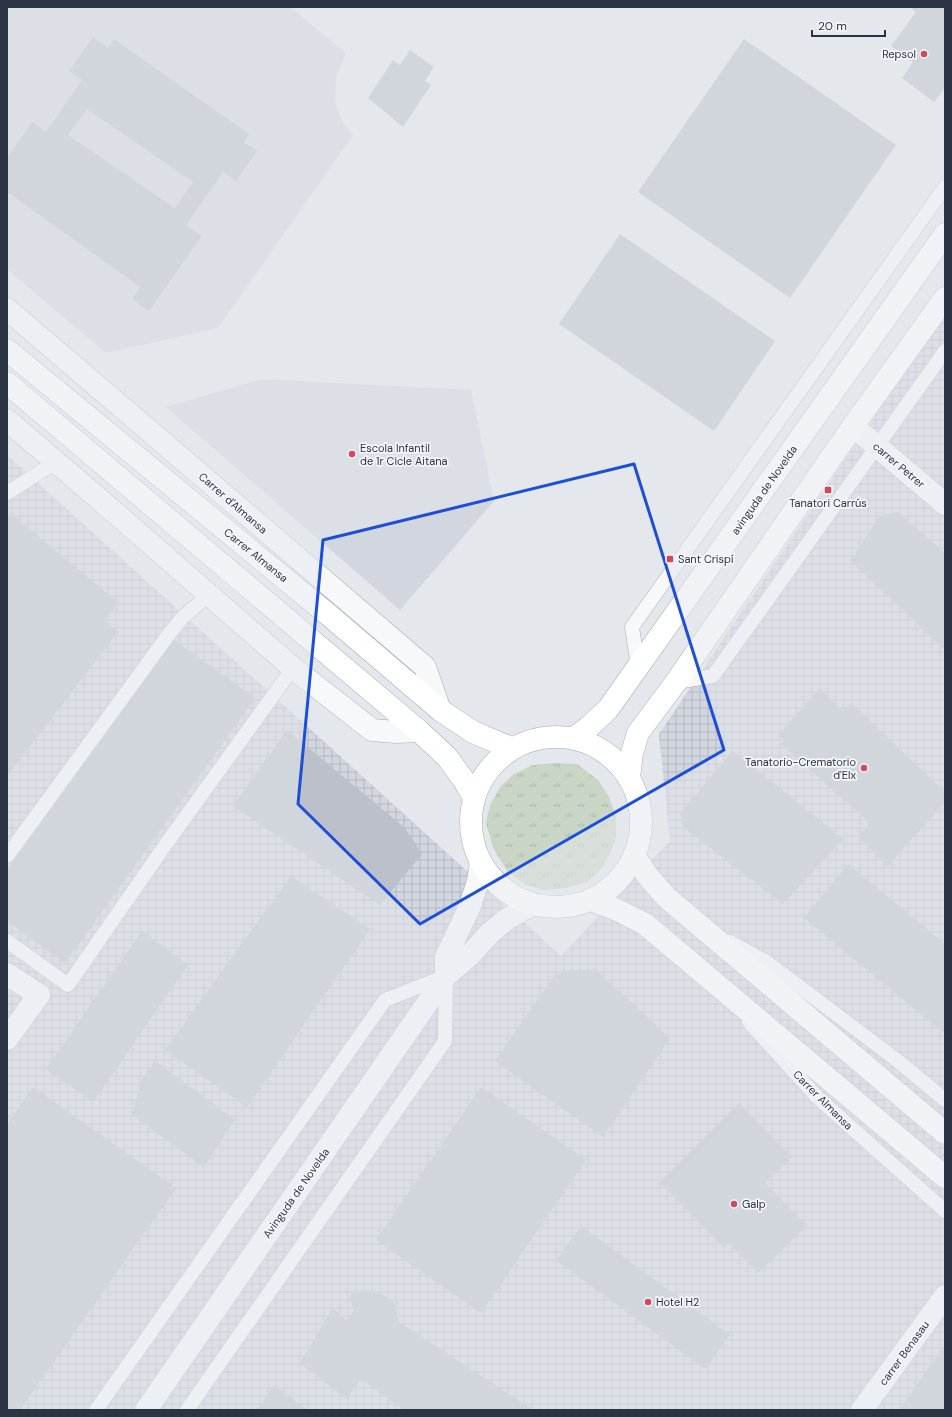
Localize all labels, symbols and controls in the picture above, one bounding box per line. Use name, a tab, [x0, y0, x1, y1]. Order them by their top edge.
scale bar	[812, 12, 885, 38]
text: 20 m	[818, 18, 847, 34]
place label: Repsol	[882, 47, 916, 61]
marker: Repsol	[919, 49, 929, 59]
street label: carrer Petrer	[870, 439, 928, 491]
place label: Escola Infantil de 1r Cicle Aitana	[360, 441, 447, 468]
street label: avinguda de Novelda	[728, 443, 800, 537]
marker: Escola Infantil de 1r Cicle Aitana	[347, 449, 357, 459]
street label: Carrer d'Almansa	[196, 469, 270, 537]
marker: Tanatori Carrús	[823, 485, 833, 495]
place label: Tanatori Carrús	[789, 496, 867, 510]
street label: Carrer Almansa	[221, 525, 291, 585]
place label: Sant Crispí	[678, 552, 734, 566]
marker: Sant Crispí	[665, 554, 675, 564]
place label: Tanatorio-Crematorio d'Elx	[745, 755, 857, 782]
marker: Tanatorio-Crematorio d'Elx	[859, 763, 869, 773]
street label: Carrer Almansa	[790, 1067, 856, 1133]
street label: Avinguda de Novelda	[260, 1145, 332, 1241]
place label: Galp	[742, 1197, 766, 1211]
marker: Galp	[729, 1199, 739, 1209]
place label: Hotel H2	[656, 1295, 699, 1309]
marker: Hotel H2	[643, 1297, 653, 1307]
street label: carrer Benasau	[876, 1318, 932, 1388]

